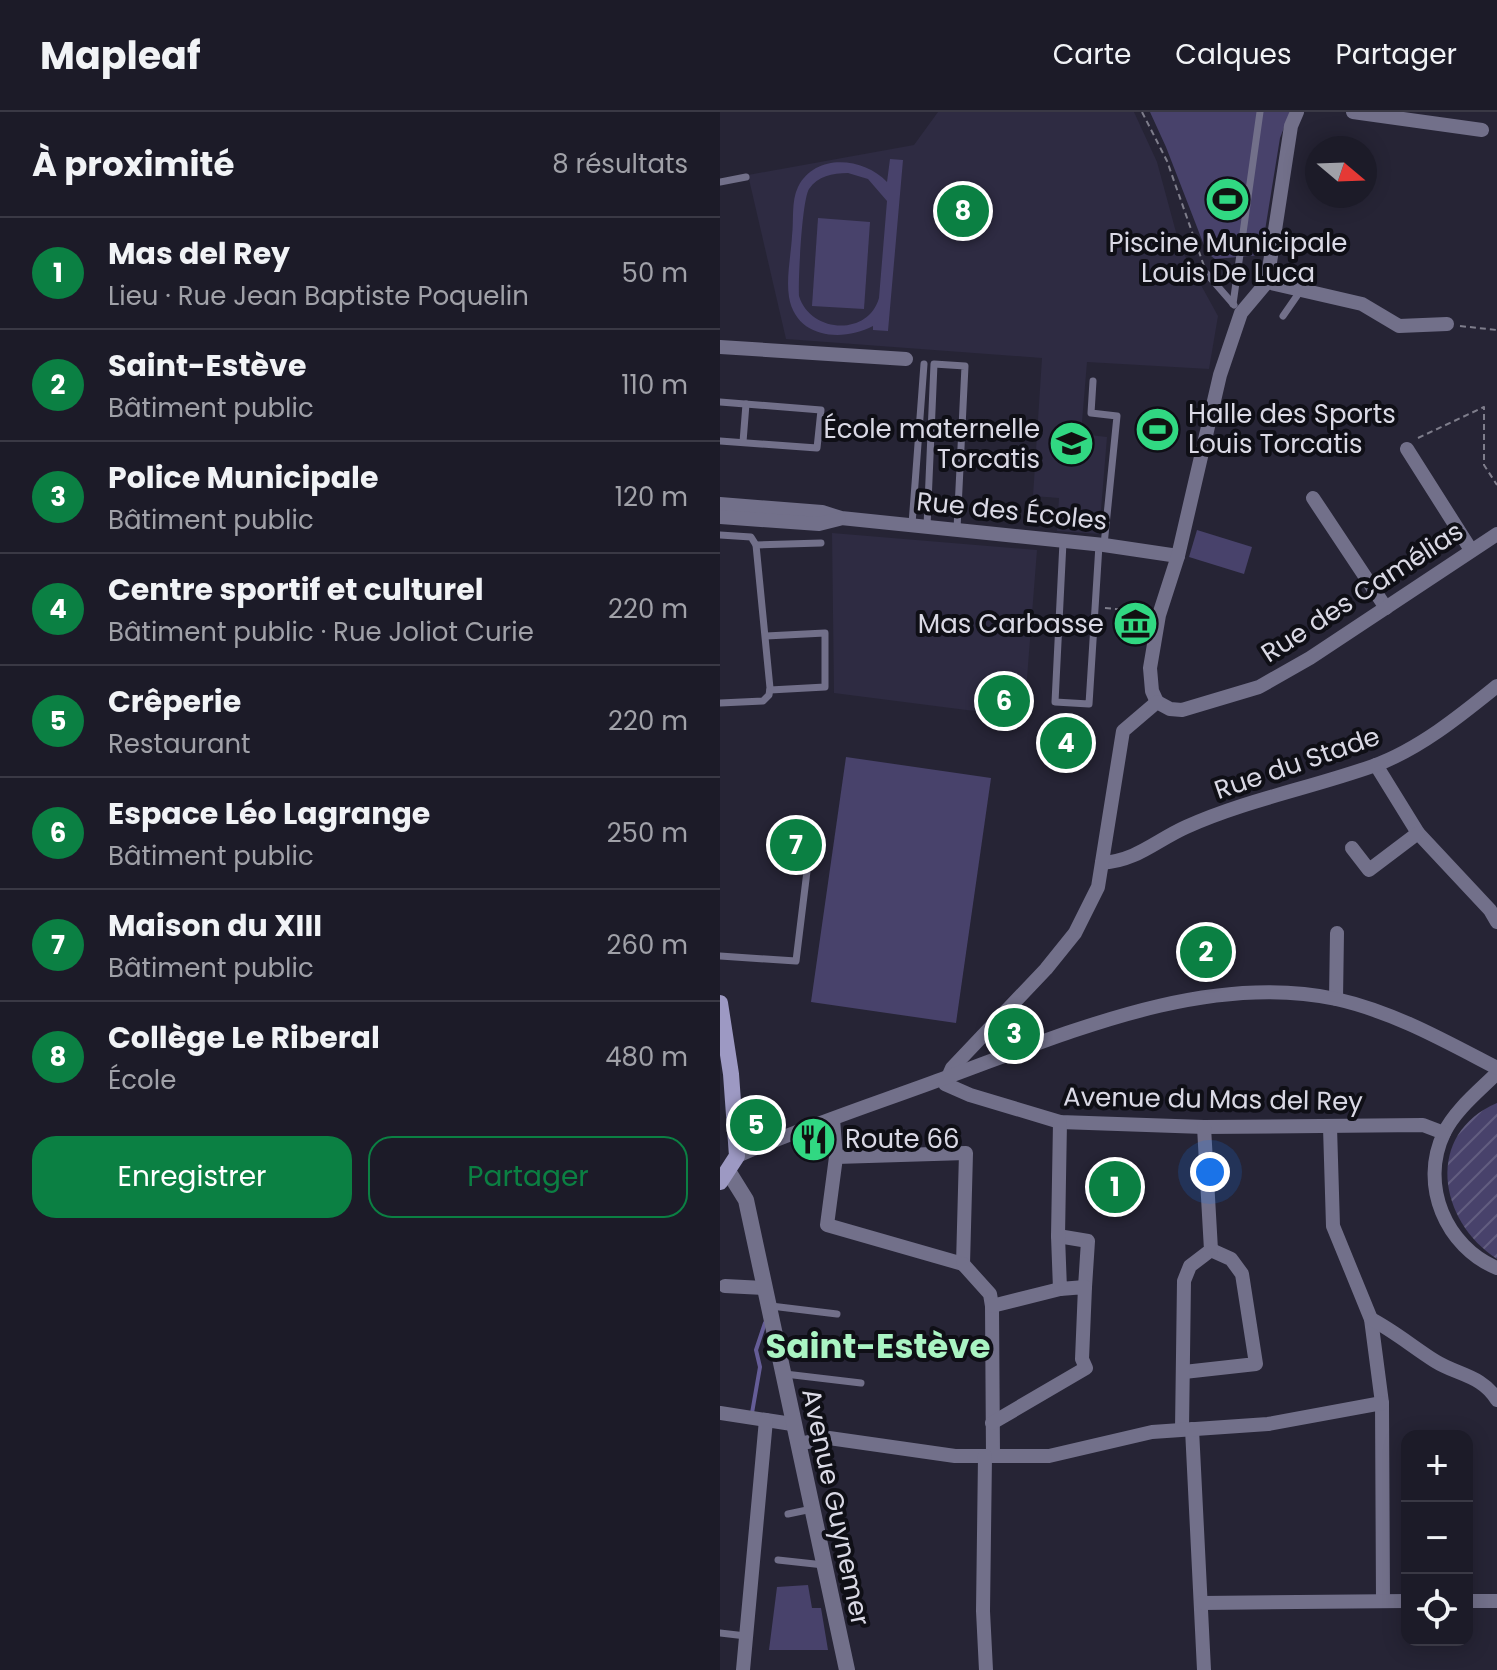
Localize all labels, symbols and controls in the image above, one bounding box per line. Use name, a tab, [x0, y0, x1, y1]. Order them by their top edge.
text: Mapleaf	[40, 29, 201, 82]
text: Carte	[1053, 35, 1131, 74]
text: Calques	[1175, 35, 1292, 74]
text: Partager	[1336, 35, 1457, 74]
north arrow	[1305, 136, 1377, 208]
text: À proximité	[32, 140, 234, 188]
text: 8 résultats	[552, 146, 688, 182]
sports icon: Piscine Municipale Louis De Luca	[1204, 176, 1252, 224]
pin: 8	[937, 181, 989, 241]
place label: Piscine Municipale Louis De Luca	[1109, 225, 1347, 291]
text: Mas del Rey	[108, 232, 290, 275]
text: 1	[53, 255, 63, 291]
text: 50 m	[622, 255, 688, 291]
text: Lieu · Rue Jean Baptiste Poquelin	[108, 278, 529, 314]
text: Saint-Estève	[108, 344, 306, 387]
text: 2	[51, 367, 65, 403]
text: 110 m	[621, 367, 688, 403]
text: Bâtiment public	[108, 390, 314, 426]
place label: Halle des Sports Louis Torcatis	[1188, 396, 1396, 462]
sports icon: Halle des Sports Louis Torcatis	[1133, 405, 1181, 453]
place label: École maternelle Torcatis	[823, 411, 1040, 477]
school or university icon: École maternelle Torcatis	[1047, 420, 1095, 468]
text: Police Municipale	[108, 456, 378, 499]
text: 3	[50, 479, 66, 515]
text: 120 m	[615, 479, 688, 515]
street label: Rue des Écoles	[915, 483, 1109, 539]
text: Bâtiment public	[108, 502, 314, 538]
street label: Rue des Camélias	[1254, 513, 1470, 671]
text: Centre sportif et culturel	[108, 568, 483, 611]
text: 4	[49, 591, 67, 627]
text: 220 m	[608, 591, 688, 627]
museum icon: Mas Carbasse	[1111, 600, 1159, 648]
place label: Mas Carbasse	[918, 606, 1104, 642]
text: Bâtiment public · Rue Joliot Curie	[108, 614, 534, 650]
pin: 6	[978, 671, 1030, 731]
text: Crêperie	[108, 680, 241, 723]
text: 5	[50, 703, 66, 739]
text: 220 m	[608, 703, 688, 739]
pin: 4	[1040, 713, 1092, 773]
street label: Rue du Stade	[1210, 718, 1384, 808]
text: Restaurant	[108, 726, 251, 762]
text: Espace Léo Lagrange	[108, 792, 430, 835]
text: 6	[50, 815, 66, 851]
text: 250 m	[607, 815, 688, 851]
pin: 7	[770, 815, 822, 875]
text: Bâtiment public	[108, 838, 314, 874]
text: Maison du XIII	[108, 904, 322, 947]
pin: 2	[1180, 922, 1232, 982]
text: 7	[51, 927, 65, 963]
text: 260 m	[606, 927, 688, 963]
text: Bâtiment public	[108, 950, 314, 986]
pin: 3	[988, 1004, 1040, 1064]
text: Collège Le Riberal	[108, 1016, 380, 1059]
text: 8	[50, 1039, 66, 1075]
text: 480 m	[605, 1039, 688, 1075]
text: École	[108, 1062, 176, 1098]
street label: Avenue du Mas del Rey	[1063, 1078, 1364, 1120]
pin: 5	[730, 1095, 782, 1155]
restaurant icon: Route 66	[790, 1115, 838, 1163]
place label: Route 66	[845, 1121, 960, 1157]
button: Enregistrer	[32, 1136, 352, 1218]
button: Partager	[368, 1136, 688, 1218]
your location	[1190, 1152, 1230, 1192]
pin: 1	[1089, 1157, 1141, 1217]
district label: Saint-Estève	[766, 1322, 990, 1370]
street label: Avenue Guynemer	[793, 1385, 879, 1629]
map controls	[1401, 1430, 1473, 1646]
button: +	[1401, 1430, 1473, 1502]
button: −	[1401, 1502, 1473, 1574]
button: locate	[1401, 1574, 1473, 1646]

